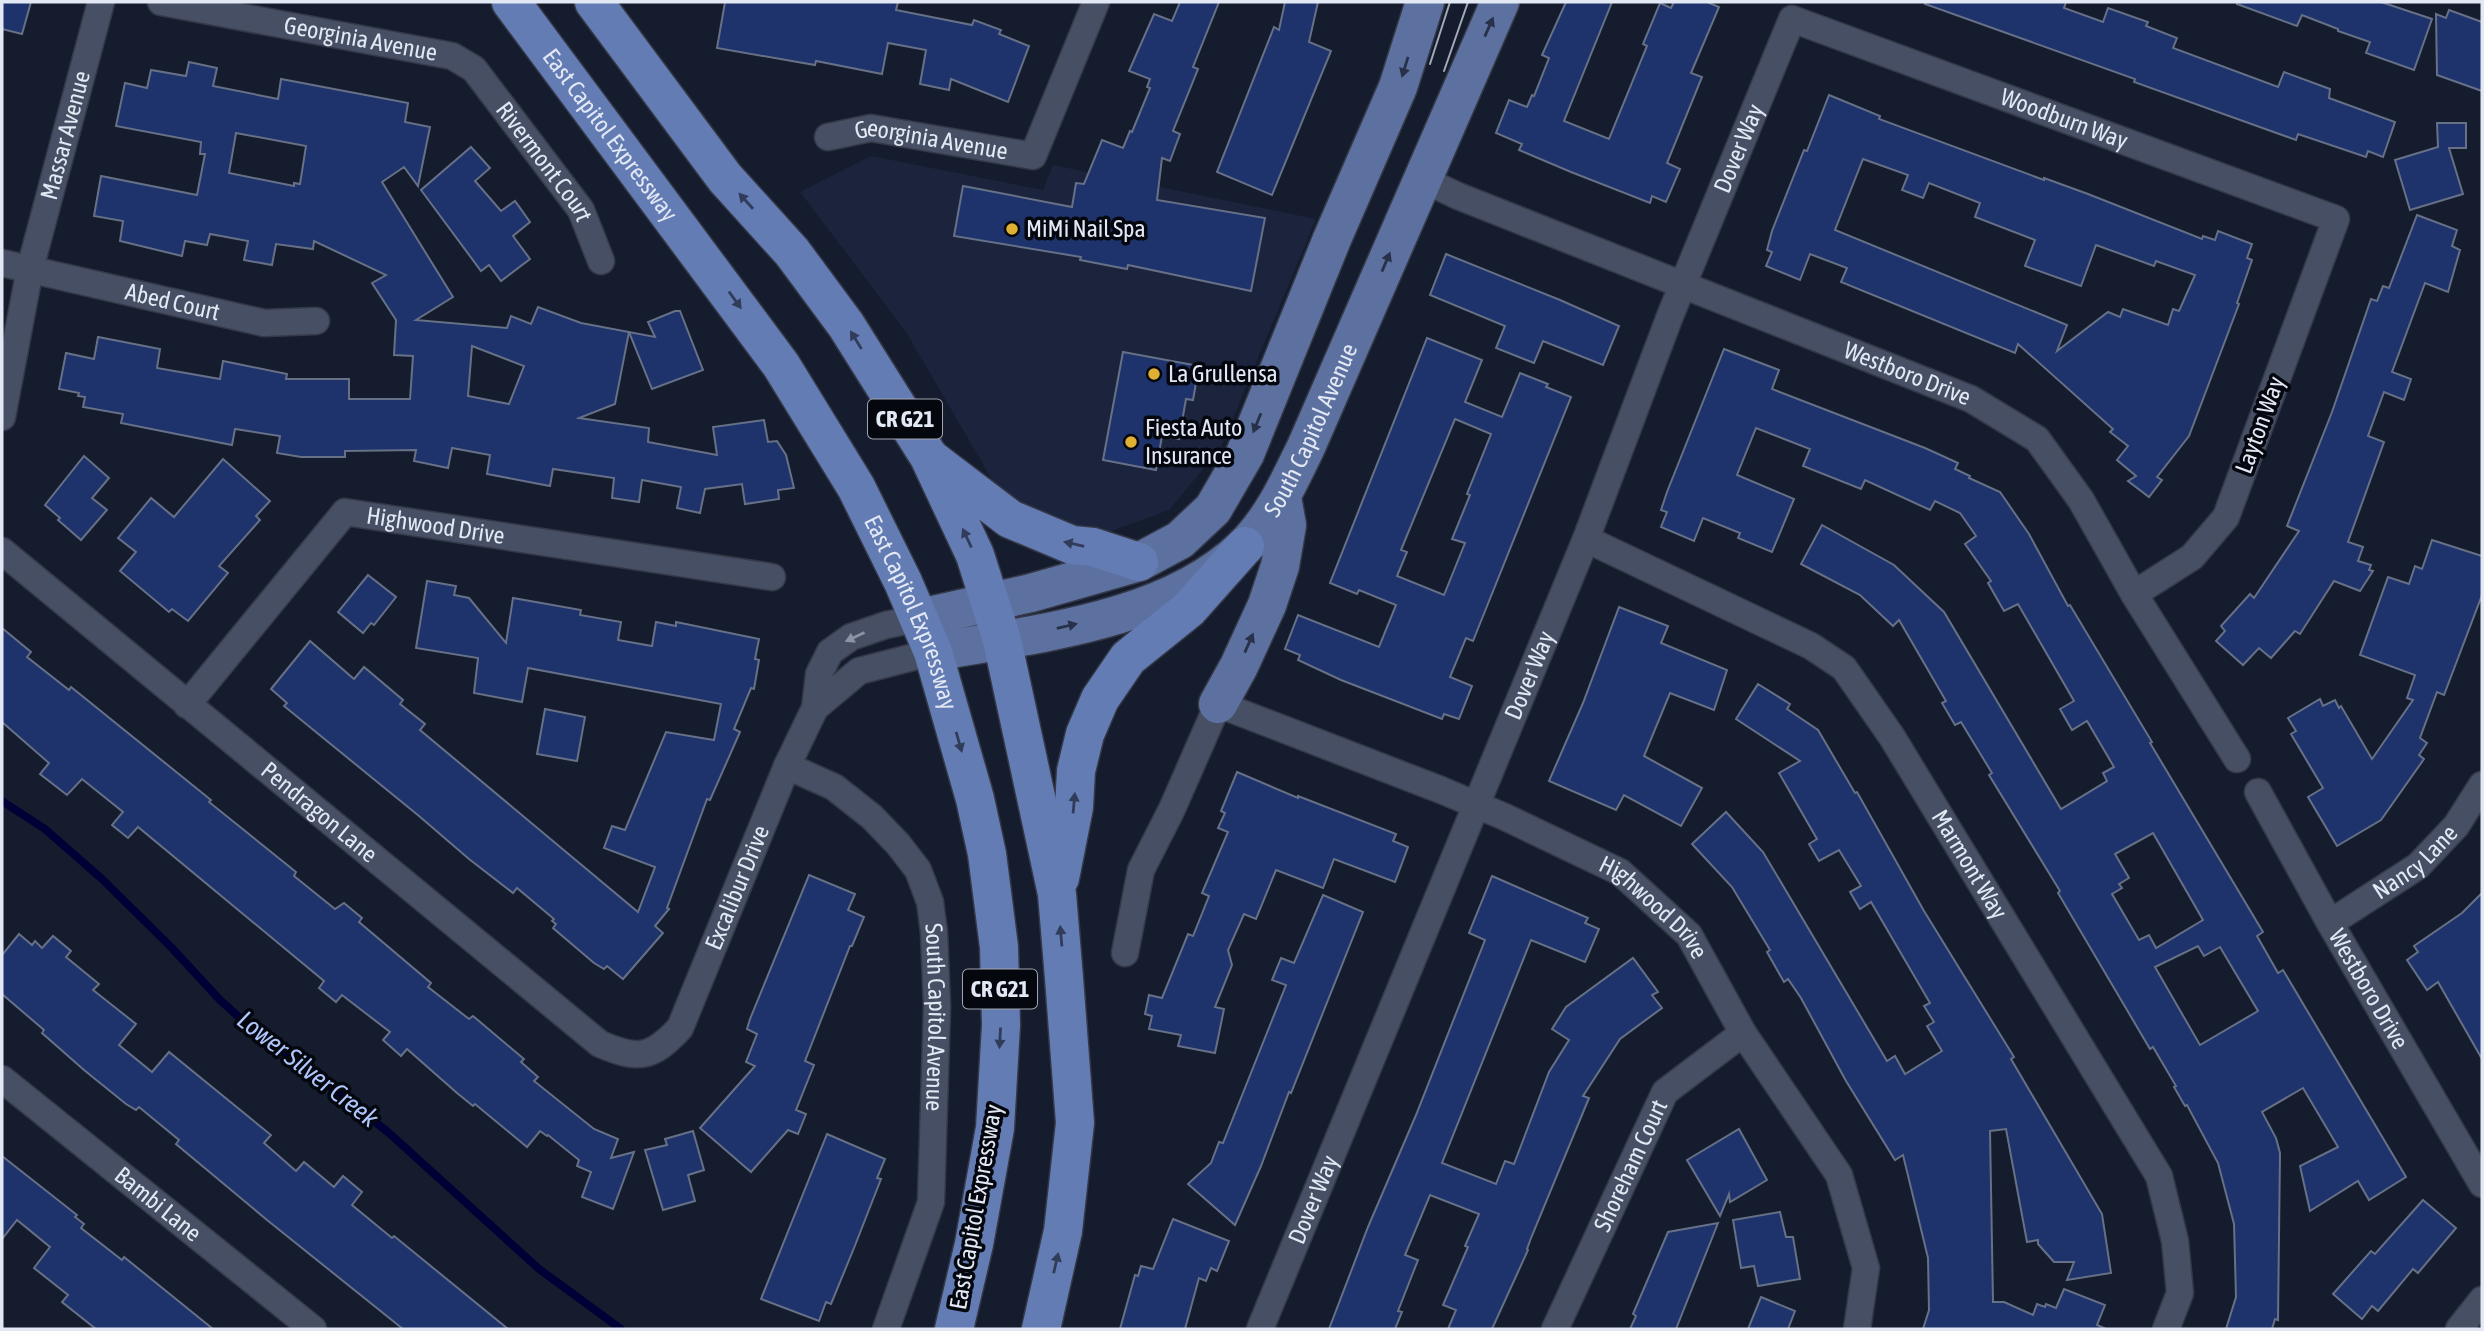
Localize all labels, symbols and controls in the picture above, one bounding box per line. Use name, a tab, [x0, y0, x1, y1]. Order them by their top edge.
street label: Georginia Avenue	[282, 11, 439, 66]
one-way arrow	[1483, 17, 1495, 37]
street label: East Capitol Expressway	[538, 43, 683, 227]
one-way arrow	[1399, 57, 1409, 78]
street label: Massar Avenue	[35, 68, 95, 203]
street label: Woodburn Way	[1997, 83, 2132, 154]
street label: Rivermont Court	[491, 96, 598, 225]
street label: Dover Way	[1708, 100, 1769, 197]
street label: Georginia Avenue	[852, 114, 1010, 164]
one-way arrow	[739, 193, 754, 210]
place label: MiMi Nail Spa	[1026, 215, 1146, 242]
marker: MiMi Nail Spa	[1004, 221, 1020, 237]
one-way arrow	[1381, 252, 1392, 273]
street label: Abed Court	[123, 278, 223, 325]
one-way arrow	[727, 291, 742, 309]
one-way arrow	[849, 330, 862, 350]
street label: Westboro Drive	[1840, 336, 1975, 411]
street label: South Capitol Avenue	[1258, 339, 1362, 522]
place label: La Grullensa	[1168, 360, 1278, 387]
marker: La Grullensa	[1146, 366, 1162, 382]
street label: Layton Way	[2230, 373, 2290, 477]
road number: CR G21	[868, 400, 942, 438]
one-way arrow	[1252, 413, 1263, 434]
place label: Fiesta Auto Insurance	[1145, 414, 1242, 469]
marker: Fiesta Auto Insurance	[1123, 434, 1139, 450]
street label: Highwood Drive	[365, 501, 507, 549]
street label: East Capitol Expressway	[859, 511, 963, 713]
one-way arrow	[961, 528, 973, 548]
one-way arrow	[1063, 538, 1085, 549]
one-way arrow	[1056, 621, 1078, 632]
street label: Dover Way	[1499, 627, 1560, 723]
one-way arrow	[845, 632, 865, 643]
one-way arrow	[1243, 633, 1255, 653]
one-way arrow	[954, 731, 964, 752]
street label: Pendragon Lane	[256, 756, 383, 868]
one-way arrow	[1069, 792, 1080, 814]
street label: Marmont Way	[1927, 805, 2013, 924]
street label: Nancy Lane	[2368, 819, 2463, 905]
street label: Excalibur Drive	[699, 821, 774, 954]
street label: Highwood Drive	[1595, 850, 1713, 963]
street label: South Capitol Avenue	[920, 922, 951, 1112]
street label: Westboro Drive	[2324, 924, 2414, 1054]
one-way arrow	[1055, 925, 1066, 947]
road number: CR G21	[963, 970, 1037, 1008]
water label: Lower Silver Creek	[232, 1005, 385, 1134]
one-way arrow	[994, 1028, 1005, 1050]
street label: Shoreham Court	[1588, 1095, 1672, 1236]
street label: East Capitol Expressway	[944, 1102, 1007, 1312]
street label: Dover Way	[1283, 1151, 1343, 1248]
street label: Bambi Lane	[110, 1161, 207, 1247]
one-way arrow	[1051, 1252, 1062, 1274]

